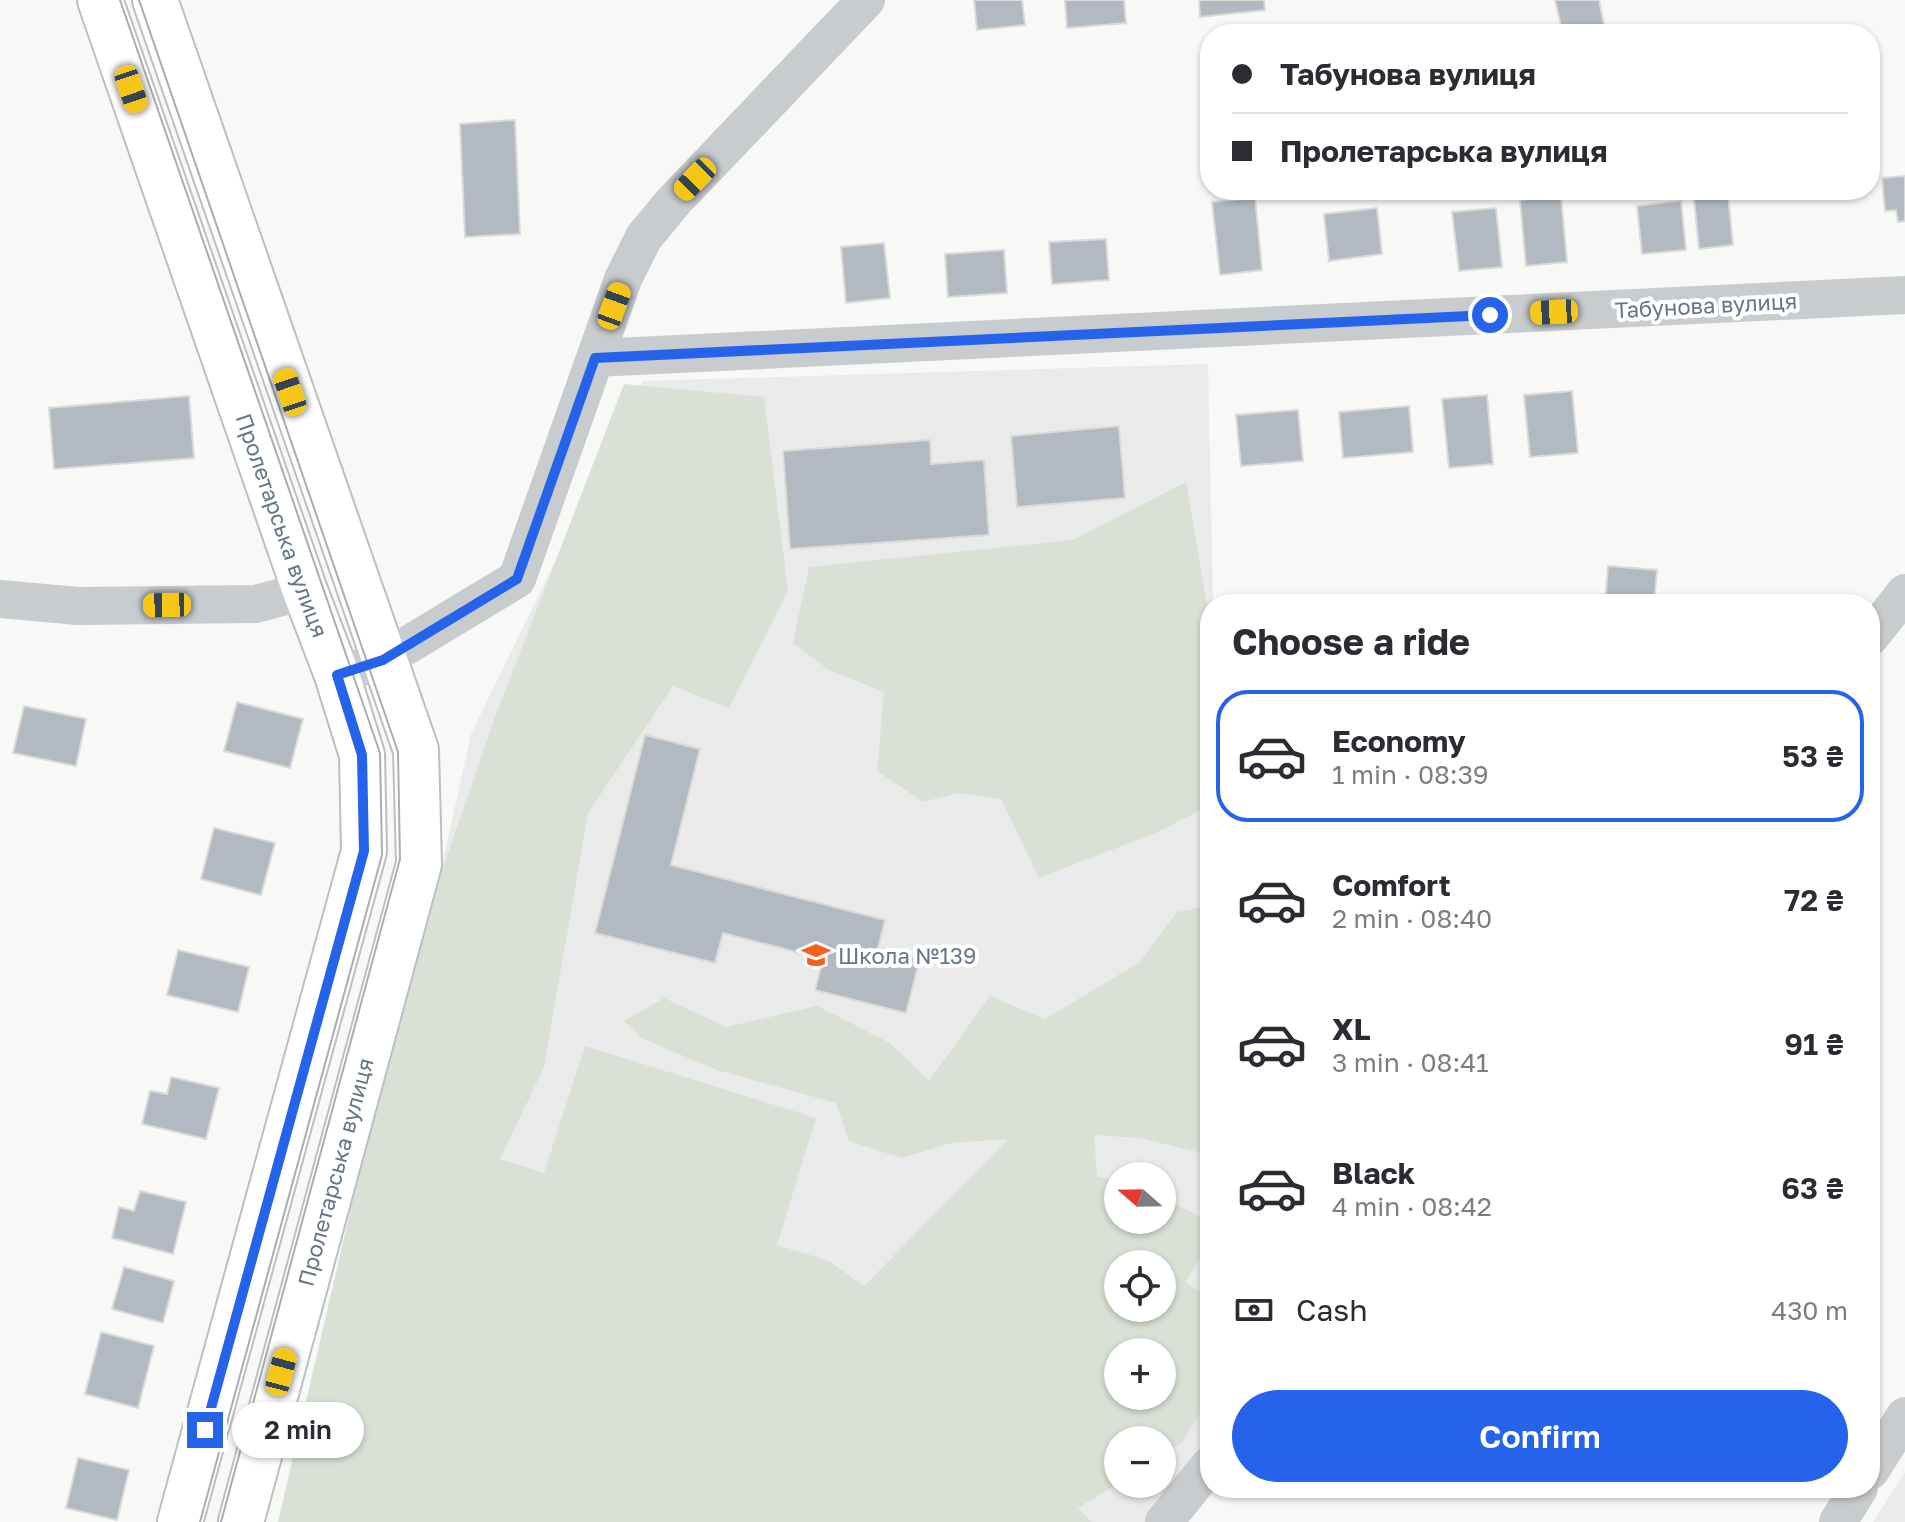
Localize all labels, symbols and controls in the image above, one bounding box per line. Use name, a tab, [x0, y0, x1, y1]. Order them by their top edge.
text: Табунова вулиця	[1280, 56, 1536, 92]
car	[112, 62, 150, 116]
text: Пролетарська вулиця	[1280, 133, 1608, 169]
car	[670, 153, 720, 205]
car	[595, 279, 633, 333]
street label: Табунова вулиця	[1614, 287, 1798, 323]
route start	[1472, 297, 1508, 333]
car	[1529, 299, 1579, 325]
car	[271, 365, 309, 419]
street label: Пролетарська вулиця	[231, 410, 335, 641]
car	[143, 593, 191, 617]
text: Choose a ride	[1232, 620, 1470, 663]
icon: car	[1236, 720, 1308, 792]
text: Economy	[1332, 723, 1466, 759]
text: 53 ₴	[1782, 738, 1844, 774]
text: 1 min · 08:39	[1332, 759, 1489, 790]
icon: car	[1236, 864, 1308, 936]
text: Comfort	[1332, 867, 1451, 903]
text: 72 ₴	[1784, 882, 1844, 918]
text: 2 min · 08:40	[1332, 903, 1492, 934]
school or university icon: Школа №139	[801, 940, 831, 970]
place label: Школа №139	[838, 942, 976, 969]
icon: car	[1236, 1008, 1308, 1080]
text: XL	[1332, 1011, 1371, 1047]
text: 91 ₴	[1784, 1026, 1844, 1062]
text: 3 min · 08:41	[1332, 1047, 1489, 1078]
street label: Пролетарська вулиця	[292, 1055, 378, 1289]
icon: car	[1236, 1152, 1308, 1224]
text: Black	[1332, 1155, 1415, 1191]
north arrow	[1104, 1162, 1176, 1234]
map controls	[1104, 1162, 1176, 1498]
text: 63 ₴	[1781, 1170, 1844, 1206]
text: 4 min · 08:42	[1332, 1191, 1492, 1222]
button: locate	[1104, 1250, 1176, 1322]
icon: cash	[1232, 1288, 1276, 1332]
text: Cash	[1296, 1292, 1368, 1328]
text: 430 m	[1771, 1295, 1848, 1326]
button: +	[1104, 1338, 1176, 1410]
car	[263, 1346, 299, 1398]
button: Confirm	[1232, 1390, 1848, 1482]
callout: 2 min	[233, 1402, 365, 1458]
route end	[187, 1412, 223, 1448]
text: 2 min	[264, 1414, 332, 1445]
button: −	[1104, 1426, 1176, 1498]

